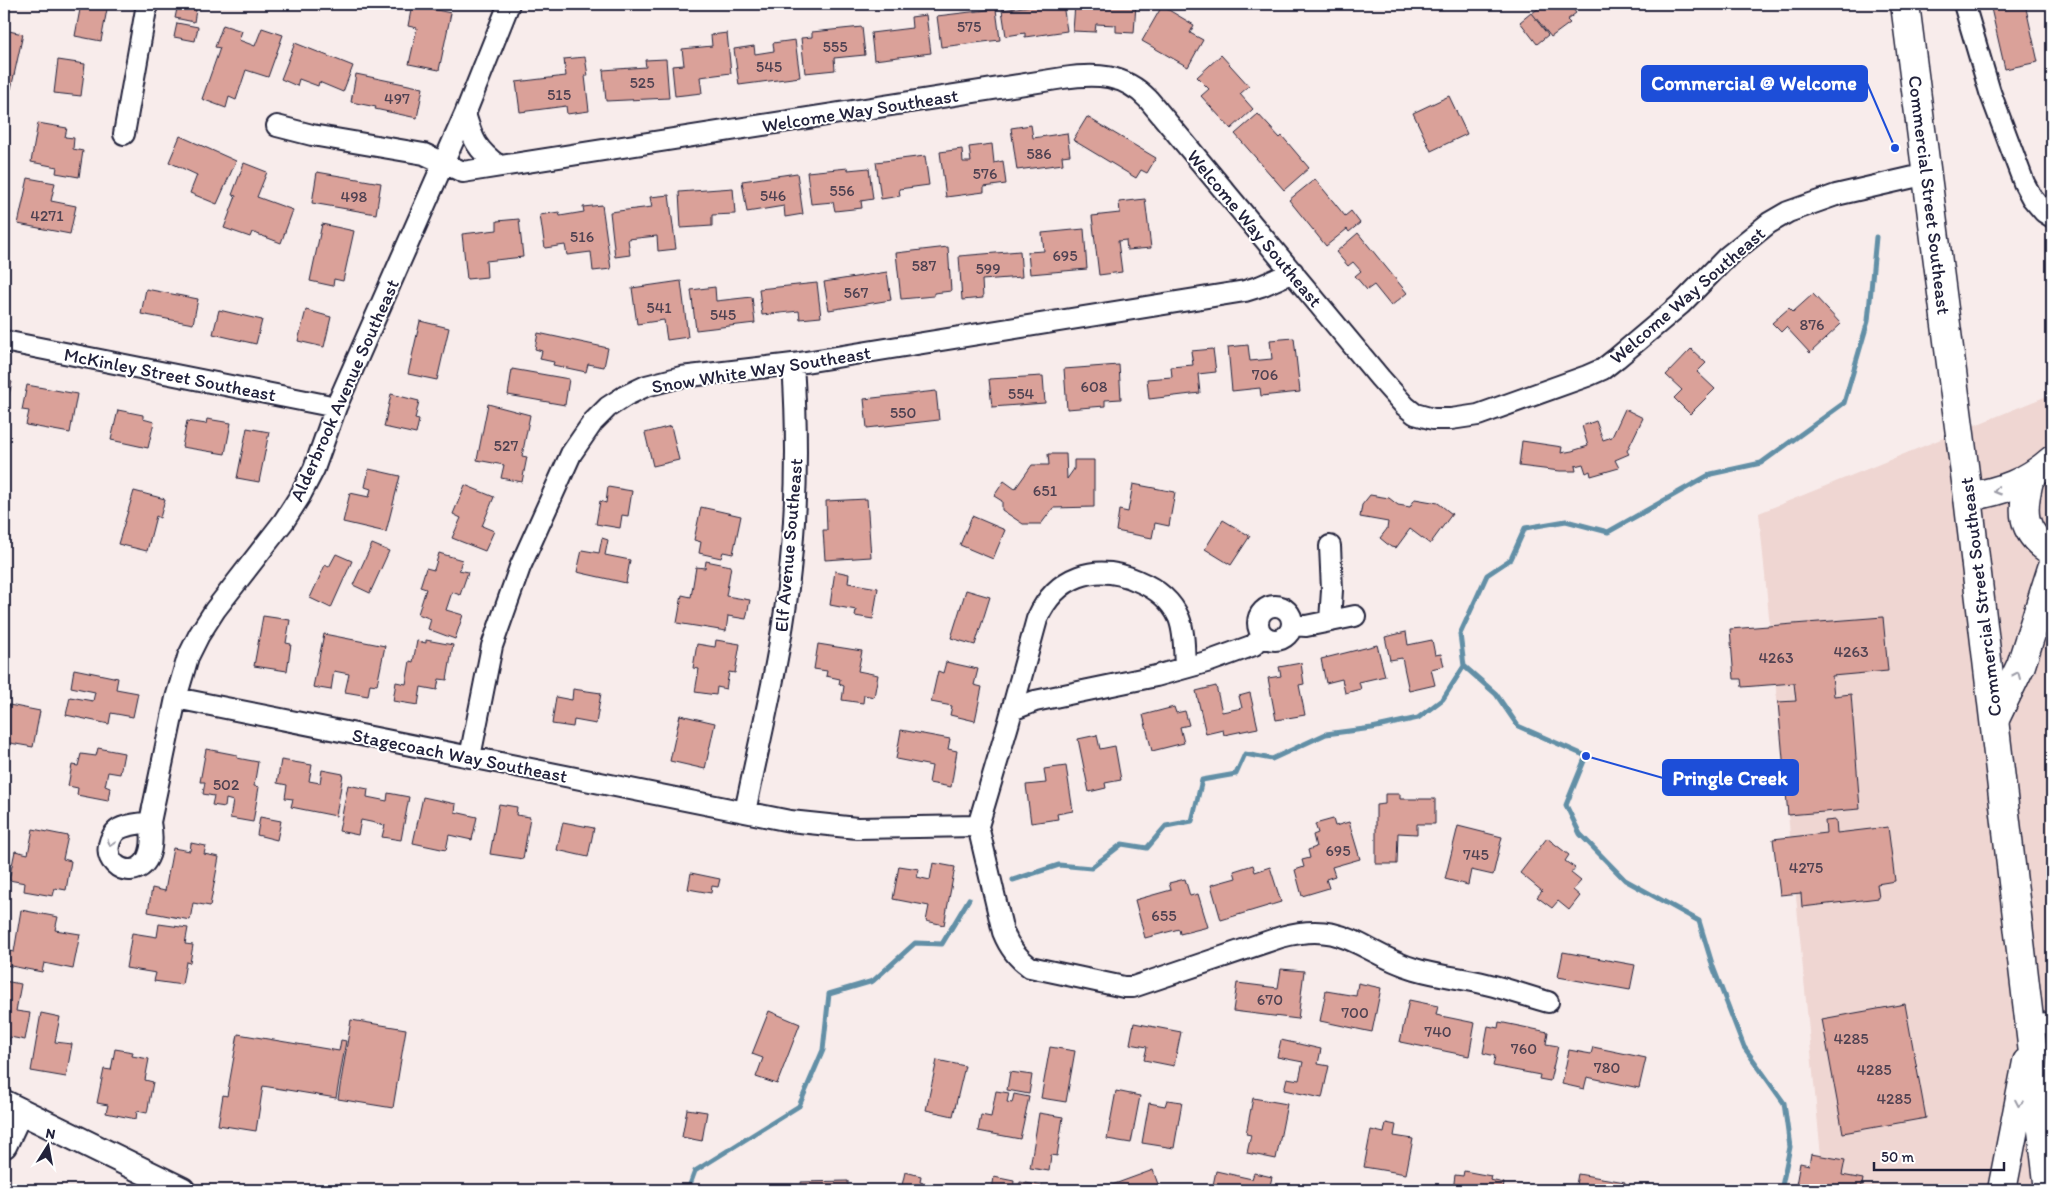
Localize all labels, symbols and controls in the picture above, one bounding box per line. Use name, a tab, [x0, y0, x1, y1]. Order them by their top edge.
house number: 575	[957, 17, 981, 36]
house number: 555	[822, 37, 848, 56]
house number: 545	[756, 57, 782, 76]
callout: Commercial @ Welcome	[1642, 66, 1867, 101]
text: Commercial @ Welcome	[1651, 71, 1857, 95]
house number: 525	[629, 73, 655, 92]
street label: Commercial Street Southeast	[1903, 74, 1956, 316]
street label: Welcome Way Southeast	[760, 84, 960, 137]
house number: 515	[547, 85, 571, 104]
house number: 497	[384, 89, 410, 108]
house number: 586	[1026, 144, 1052, 163]
street label: Welcome Way Southeast	[1182, 145, 1327, 312]
house number: 576	[973, 164, 997, 183]
house number: 556	[829, 181, 855, 200]
house number: 546	[760, 186, 786, 205]
house number: 498	[341, 187, 368, 206]
house number: 4271	[30, 206, 64, 225]
street label: Welcome Way Southeast	[1605, 222, 1770, 369]
house number: 516	[570, 227, 594, 246]
house number: 695	[1052, 246, 1078, 265]
house number: 587	[911, 256, 937, 275]
house number: 599	[975, 259, 1001, 278]
street label: Alderbrook Avenue Southeast	[285, 276, 404, 505]
house number: 567	[844, 283, 868, 302]
house number: 541	[646, 298, 672, 317]
house number: 545	[710, 305, 736, 324]
house number: 876	[1799, 315, 1825, 334]
street label: Snow White Way Southeast	[650, 341, 872, 398]
street label: McKinley Street Southeast	[62, 343, 278, 406]
house number: 706	[1252, 365, 1278, 384]
house number: 608	[1080, 377, 1108, 396]
house number: 554	[1008, 384, 1035, 403]
house number: 550	[890, 403, 916, 422]
house number: 527	[494, 436, 518, 455]
street label: Elf Avenue Southeast	[769, 457, 808, 633]
street label: Commercial Street Southeast	[1954, 476, 2007, 718]
house number: 651	[1033, 481, 1058, 500]
one-way arrow	[1993, 486, 2001, 496]
house number: 4263	[1833, 642, 1869, 661]
house number: 4263	[1758, 648, 1794, 667]
one-way arrow	[2010, 671, 2021, 680]
street label: Stagecoach Way Southeast	[350, 723, 570, 788]
callout: Pringle Creek	[1663, 760, 1798, 795]
text: Pringle Creek	[1673, 766, 1788, 791]
house number: 502	[213, 775, 240, 794]
one-way arrow	[106, 838, 116, 847]
house number: 695	[1325, 841, 1351, 860]
house number: 745	[1463, 845, 1489, 864]
house number: 4275	[1789, 858, 1823, 877]
house number: 655	[1151, 906, 1177, 925]
house number: 670	[1257, 990, 1283, 1009]
house number: 700	[1341, 1003, 1369, 1022]
house number: 740	[1424, 1022, 1452, 1041]
house number: 4285	[1833, 1029, 1869, 1048]
house number: 760	[1511, 1039, 1537, 1058]
house number: 780	[1594, 1058, 1620, 1077]
house number: 4285	[1856, 1060, 1892, 1079]
house number: 4285	[1876, 1089, 1912, 1108]
one-way arrow	[2014, 1099, 2024, 1108]
north arrow	[22, 1122, 72, 1172]
text: N	[44, 1124, 57, 1143]
scale bar	[1874, 1139, 2004, 1171]
text: 50 m	[1881, 1148, 1914, 1166]

